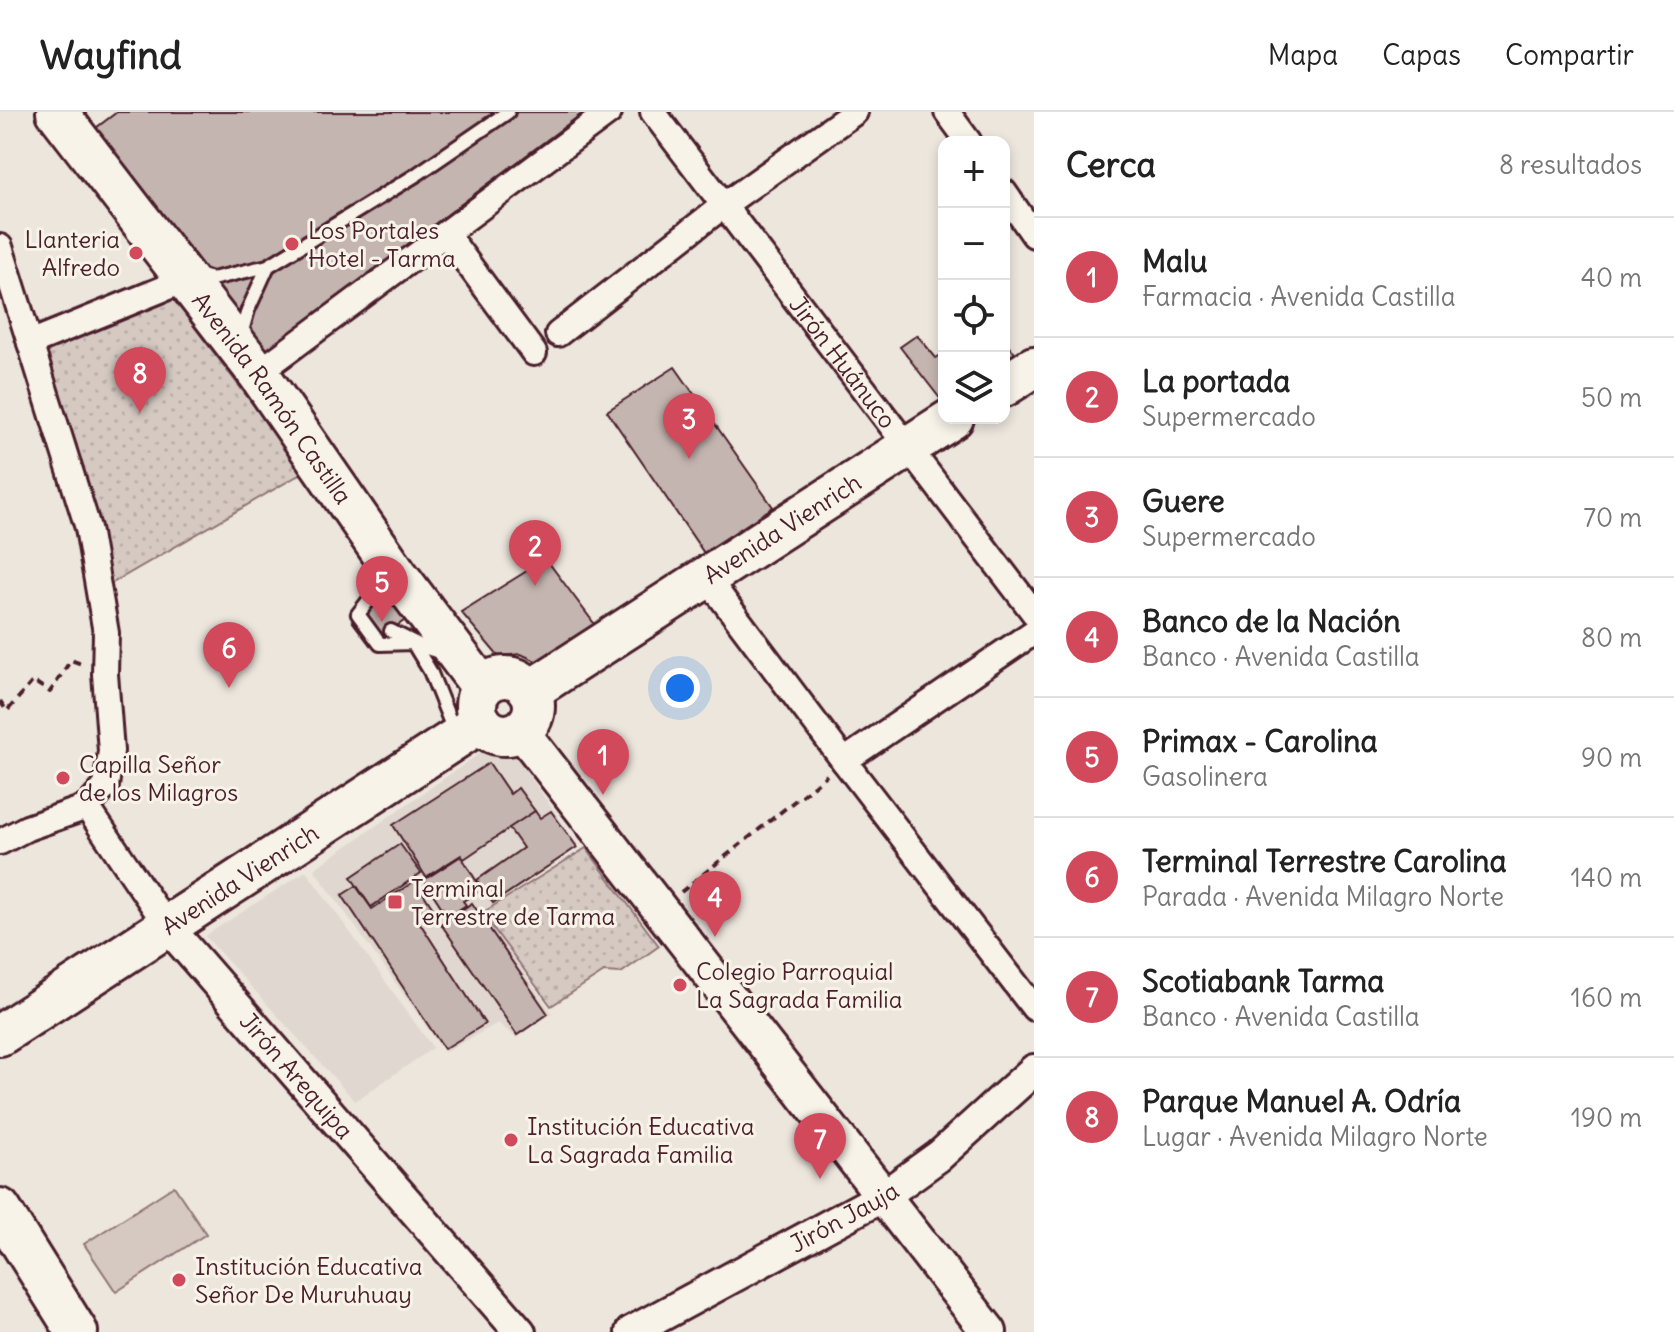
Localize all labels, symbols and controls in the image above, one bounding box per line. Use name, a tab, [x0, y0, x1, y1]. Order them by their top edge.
text: Wayfind	[40, 32, 182, 79]
text: Mapa	[1268, 37, 1338, 73]
text: Capas	[1382, 37, 1461, 73]
text: Compartir	[1505, 37, 1634, 73]
map controls	[938, 136, 1010, 424]
button: +	[938, 136, 1010, 208]
text: Cerca	[1066, 143, 1156, 186]
text: 8 resultados	[1499, 148, 1642, 181]
button: −	[938, 208, 1010, 280]
place label: Los Portales Hotel - Tarma	[308, 215, 456, 273]
place label: Llanteria Alfredo	[25, 224, 120, 282]
marker: Los Portales Hotel - Tarma	[283, 235, 301, 253]
text: Malu	[1142, 242, 1208, 280]
marker: Llanteria Alfredo	[127, 244, 145, 262]
text: 1	[1087, 261, 1097, 294]
text: 40 m	[1581, 261, 1642, 294]
button: locate	[938, 280, 1010, 352]
text: Farmacia · Avenida Castilla	[1142, 280, 1456, 313]
street label: Avenida Ramón Castilla	[186, 286, 359, 510]
street label: Jirón Huánuco	[783, 290, 903, 434]
pin: 8	[114, 347, 166, 413]
button: layers	[938, 352, 1010, 424]
text: La portada	[1142, 362, 1290, 400]
text: 2	[1085, 381, 1099, 414]
text: 50 m	[1581, 381, 1642, 414]
pin: 3	[663, 393, 715, 459]
text: Supermercado	[1142, 400, 1316, 433]
street label: Avenida Vienrich	[698, 467, 866, 590]
text: Guere	[1142, 482, 1225, 520]
text: 3	[1085, 501, 1099, 534]
text: 70 m	[1583, 501, 1642, 534]
pin: 2	[509, 520, 561, 586]
text: Supermercado	[1142, 520, 1316, 553]
pin: 5	[356, 556, 408, 622]
text: Banco de la Nación	[1142, 602, 1401, 640]
text: 4	[1084, 621, 1100, 654]
text: 80 m	[1581, 621, 1642, 654]
pin: 6	[203, 622, 255, 688]
text: Banco · Avenida Castilla	[1142, 640, 1420, 673]
your location	[660, 668, 700, 708]
text: Primax - Carolina	[1142, 722, 1378, 760]
pin: 1	[577, 729, 629, 795]
text: 5	[1085, 741, 1099, 774]
text: 90 m	[1581, 741, 1642, 774]
place label: Capilla Señor de los Milagros	[79, 749, 238, 807]
text: Gasolinera	[1142, 760, 1268, 793]
marker: Capilla Señor de los Milagros	[54, 769, 72, 787]
street label: Avenida Vienrich	[156, 817, 324, 941]
text: Terminal Terrestre Carolina	[1142, 842, 1507, 880]
text: 6	[1084, 861, 1100, 894]
text: 140 m	[1571, 861, 1642, 894]
pin: 4	[689, 871, 741, 937]
place label: Terminal Terrestre de Tarma	[411, 873, 615, 931]
text: Parada · Avenida Milagro Norte	[1142, 880, 1504, 913]
marker: Terminal Terrestre de Tarma	[386, 893, 404, 911]
place label: Colegio Parroquial La Sagrada Familia	[696, 956, 902, 1014]
text: Scotiabank Tarma	[1142, 962, 1384, 1000]
marker: Colegio Parroquial La Sagrada Familia	[671, 976, 689, 994]
text: 7	[1086, 981, 1098, 1014]
text: 160 m	[1571, 981, 1642, 1014]
text: Banco · Avenida Castilla	[1142, 1000, 1420, 1033]
street label: Jirón Arequipa	[234, 1006, 360, 1145]
text: Parque Manuel A. Odría	[1142, 1082, 1461, 1120]
text: 8	[1085, 1101, 1099, 1134]
text: 190 m	[1571, 1101, 1642, 1134]
place label: Institución Educativa La Sagrada Familia	[527, 1111, 754, 1169]
pin: 7	[794, 1113, 846, 1179]
text: Lugar · Avenida Milagro Norte	[1142, 1120, 1488, 1153]
marker: Institución Educativa La Sagrada Familia	[502, 1131, 520, 1149]
street label: Jirón Jauja	[784, 1175, 904, 1259]
place label: Institución Educativa Señor De Muruhuay	[195, 1251, 422, 1309]
marker: Institución Educativa Señor De Muruhuay	[170, 1271, 188, 1289]

